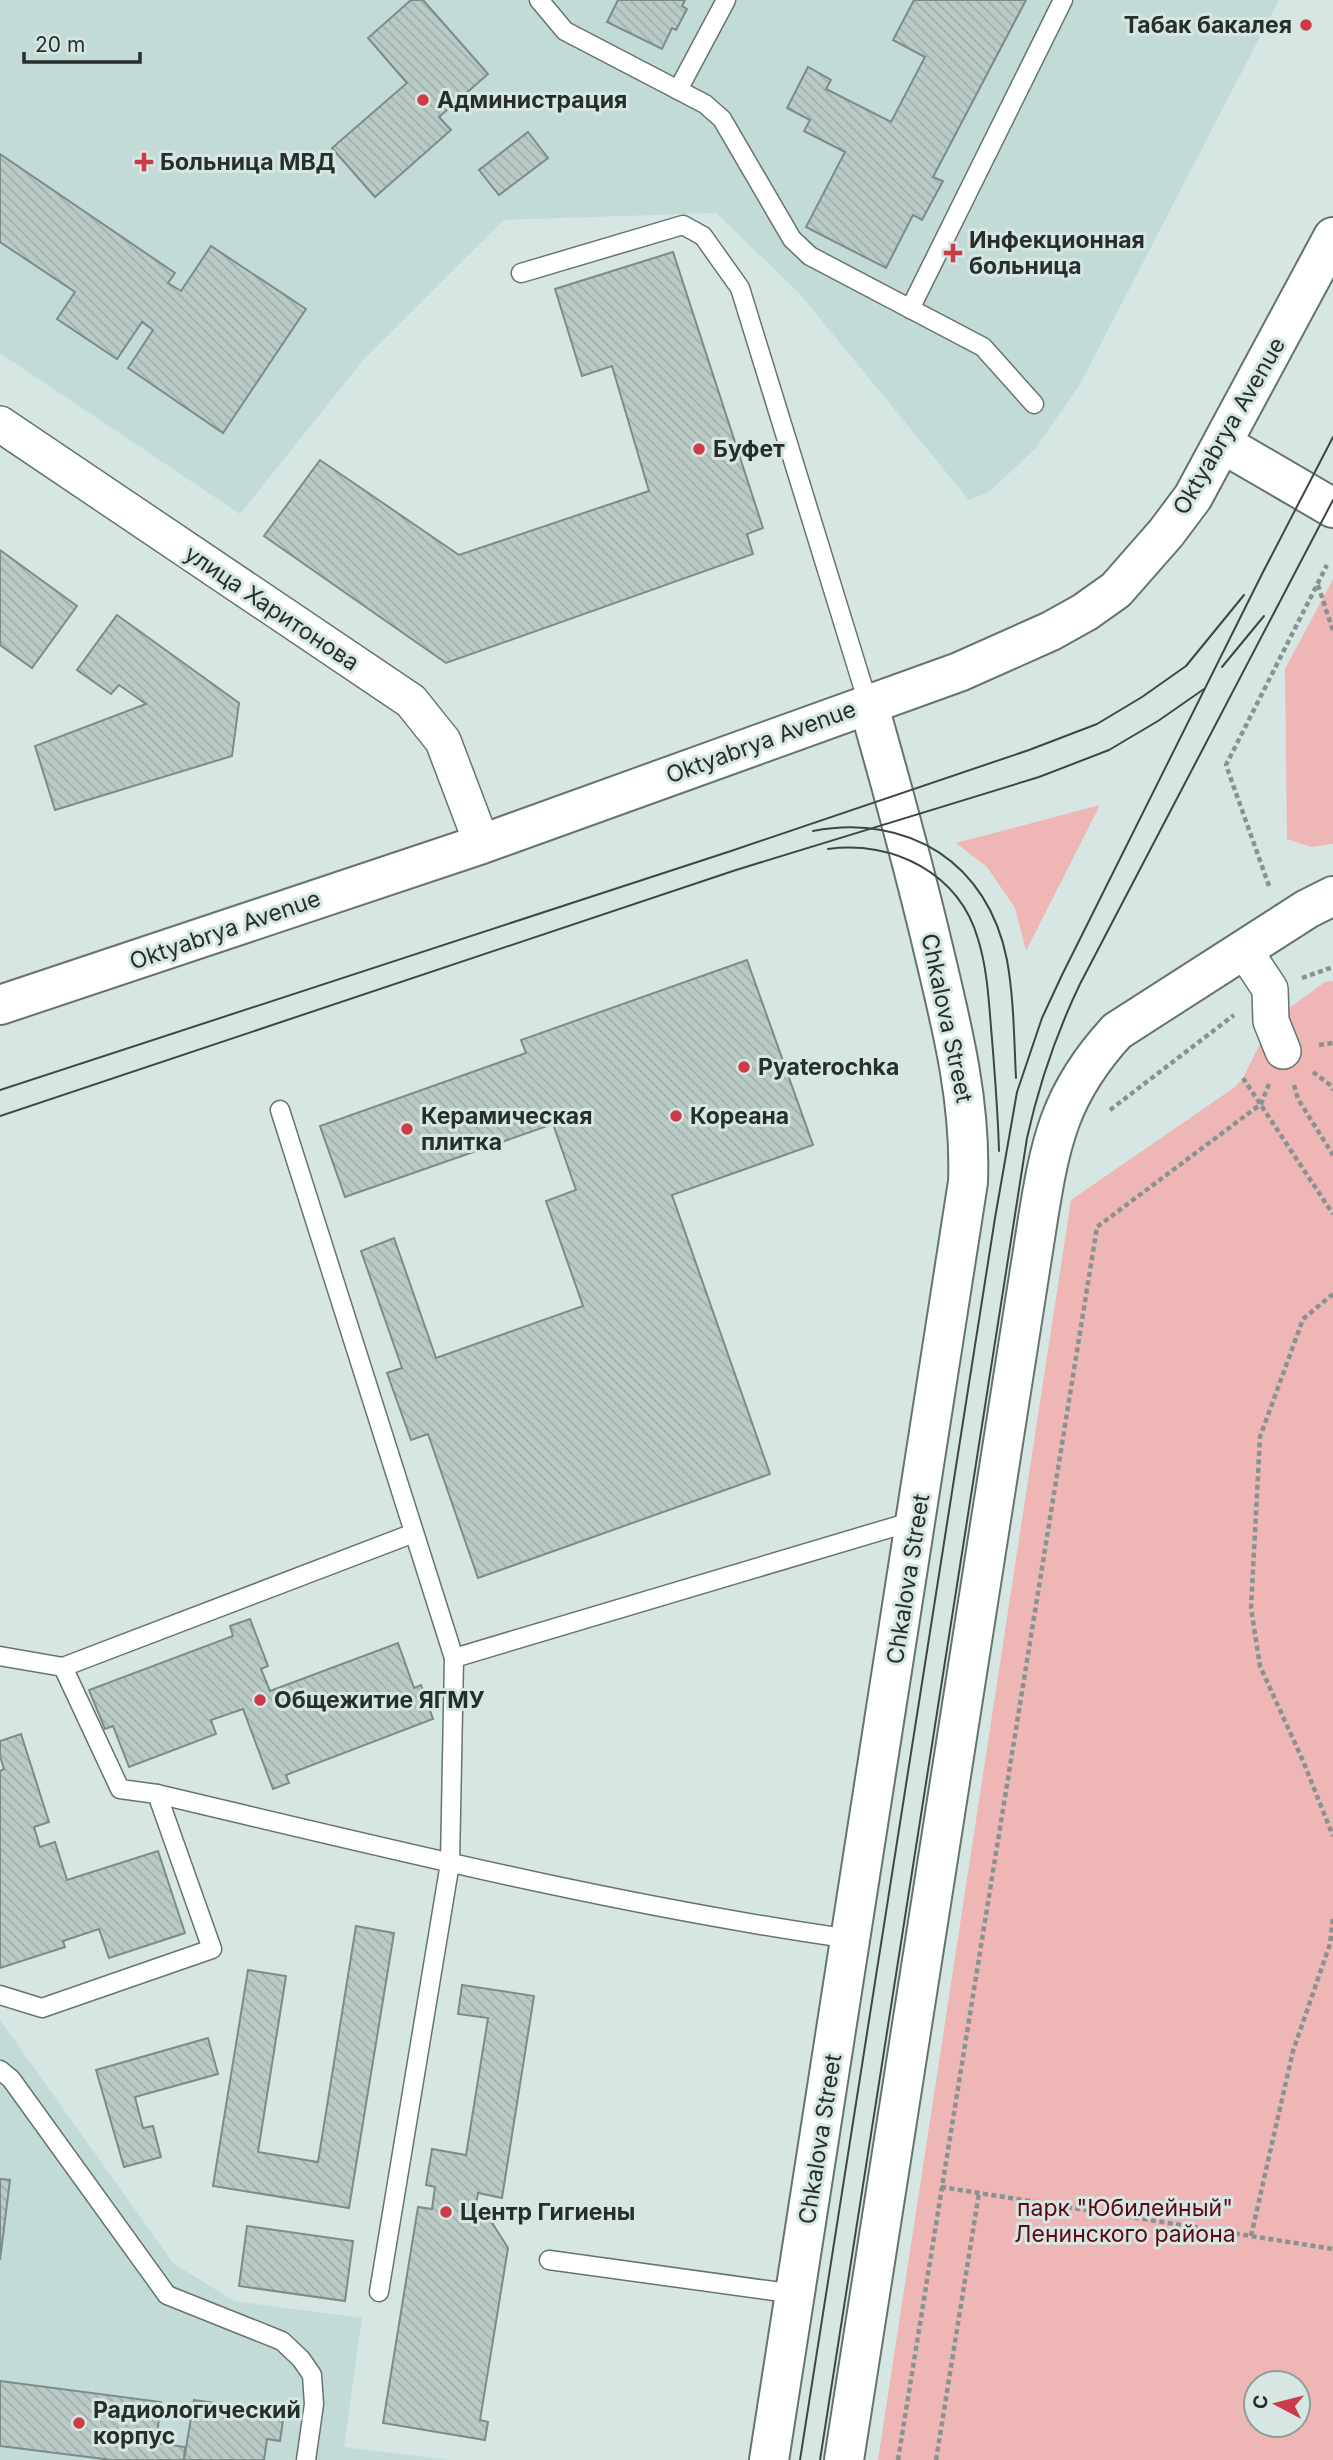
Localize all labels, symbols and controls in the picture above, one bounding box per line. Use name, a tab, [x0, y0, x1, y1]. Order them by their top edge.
place label: Табак бакалея	[1124, 11, 1292, 39]
marker: Табак бакалея	[1298, 17, 1314, 33]
scale bar	[24, 21, 140, 65]
text: 20 m	[35, 32, 85, 57]
place label: Администрация	[437, 86, 627, 114]
marker: Администрация	[415, 92, 431, 108]
place label: Больница МВД	[160, 148, 336, 176]
marker: Больница МВД	[134, 152, 154, 172]
place label: Инфекционная больница	[969, 226, 1145, 280]
marker: Инфекционная больница	[943, 243, 963, 263]
street label: Oktyabrya Avenue	[1167, 332, 1291, 520]
place label: Буфет	[713, 435, 785, 463]
marker: Буфет	[691, 441, 707, 457]
street label: улица Харитонова	[180, 539, 364, 677]
street label: Oktyabrya Avenue	[662, 695, 860, 789]
street label: Oktyabrya Avenue	[126, 884, 324, 976]
street label: Chkalova Street	[915, 931, 979, 1105]
place label: Pyaterochka	[758, 1053, 899, 1081]
marker: Pyaterochka	[736, 1059, 752, 1075]
place label: Керамическая плитка	[421, 1102, 593, 1156]
place label: Кореана	[690, 1102, 789, 1130]
marker: Кореана	[668, 1108, 684, 1124]
marker: Керамическая плитка	[399, 1121, 415, 1137]
street label: Chkalova Street	[881, 1491, 935, 1666]
place label: Общежитие ЯГМУ	[274, 1686, 485, 1714]
marker: Общежитие ЯГМУ	[252, 1692, 268, 1708]
street label: Chkalova Street	[793, 2051, 847, 2226]
park label: парк "Юбилейный" Ленинского района	[1014, 2194, 1236, 2248]
place label: Центр Гигиены	[460, 2198, 635, 2226]
marker: Центр Гигиены	[438, 2204, 454, 2220]
north arrow	[1242, 2369, 1312, 2439]
text: С	[1248, 2394, 1273, 2410]
place label: Радиологический корпус	[93, 2396, 301, 2450]
marker: Радиологический корпус	[71, 2415, 87, 2431]

